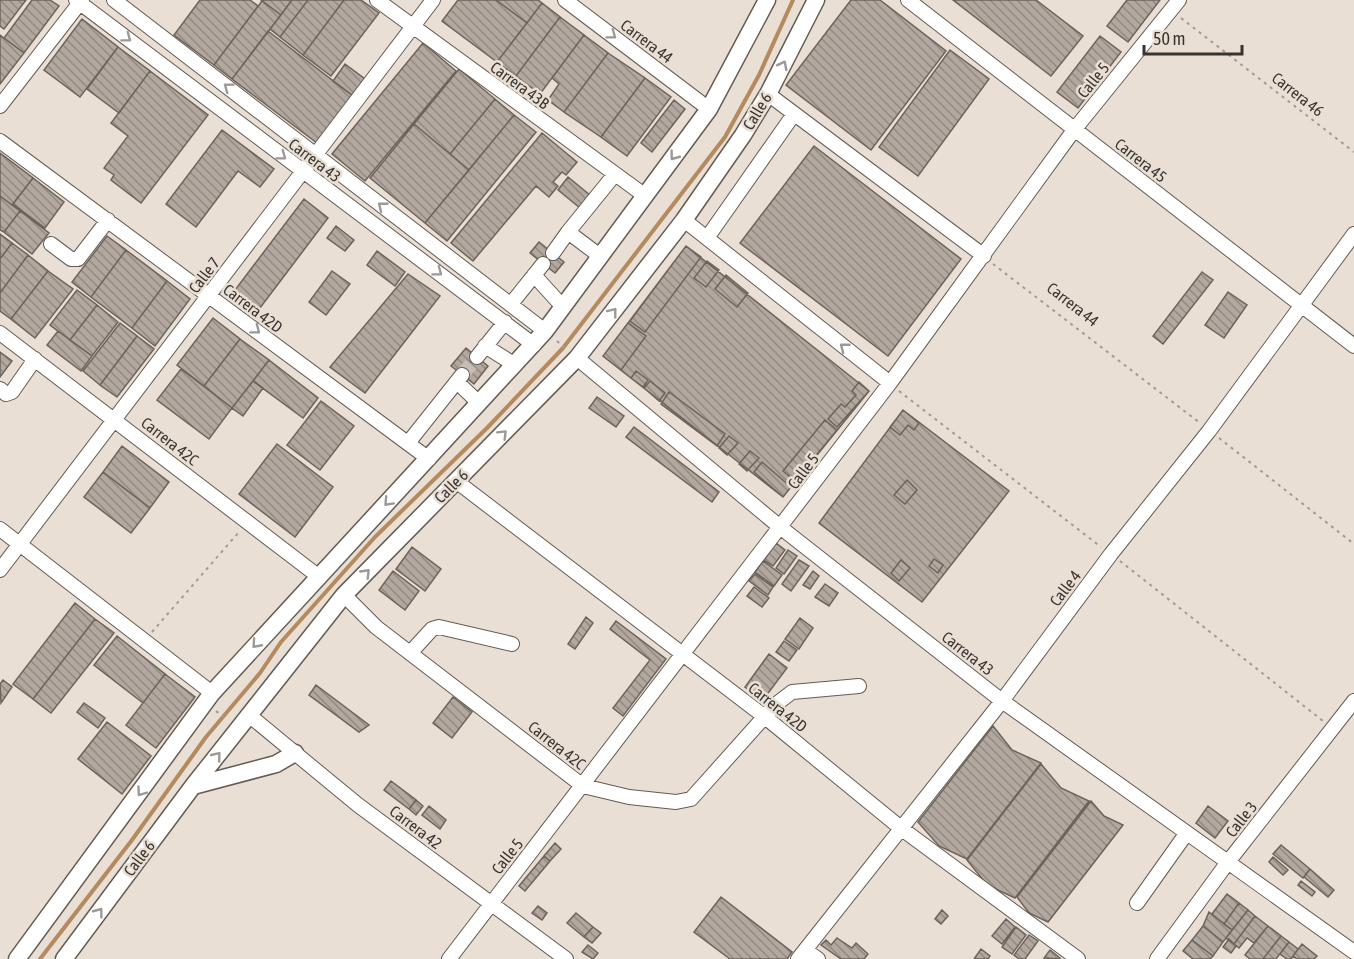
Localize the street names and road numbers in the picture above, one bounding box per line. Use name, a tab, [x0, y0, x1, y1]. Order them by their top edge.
street label: Carrera 44	[617, 16, 677, 66]
street label: Carrera 43B	[487, 58, 553, 113]
street label: Calle 5	[1073, 59, 1113, 101]
street label: Carrera 46	[1269, 68, 1327, 120]
street label: Calle 6	[739, 89, 775, 133]
street label: Carrera 45	[1112, 134, 1170, 186]
street label: Carrera 43	[285, 135, 345, 185]
street label: Calle 7	[185, 254, 223, 296]
street label: Carrera 44	[1044, 278, 1102, 330]
street label: Carrera 42D	[220, 280, 286, 336]
street label: Carrera 42C	[138, 413, 202, 469]
street label: Calle 5	[784, 450, 822, 492]
street label: Calle 6	[431, 466, 471, 506]
street label: Calle 4	[1046, 567, 1084, 609]
street label: Carrera 43	[939, 627, 997, 679]
street label: Carrera 42D	[745, 679, 811, 735]
street label: Carrera 42C	[525, 717, 589, 773]
street label: Calle 3	[1222, 798, 1260, 840]
street label: Carrera 42	[386, 802, 446, 852]
street label: Calle 5	[488, 835, 526, 877]
street label: Calle 6	[120, 837, 158, 879]

